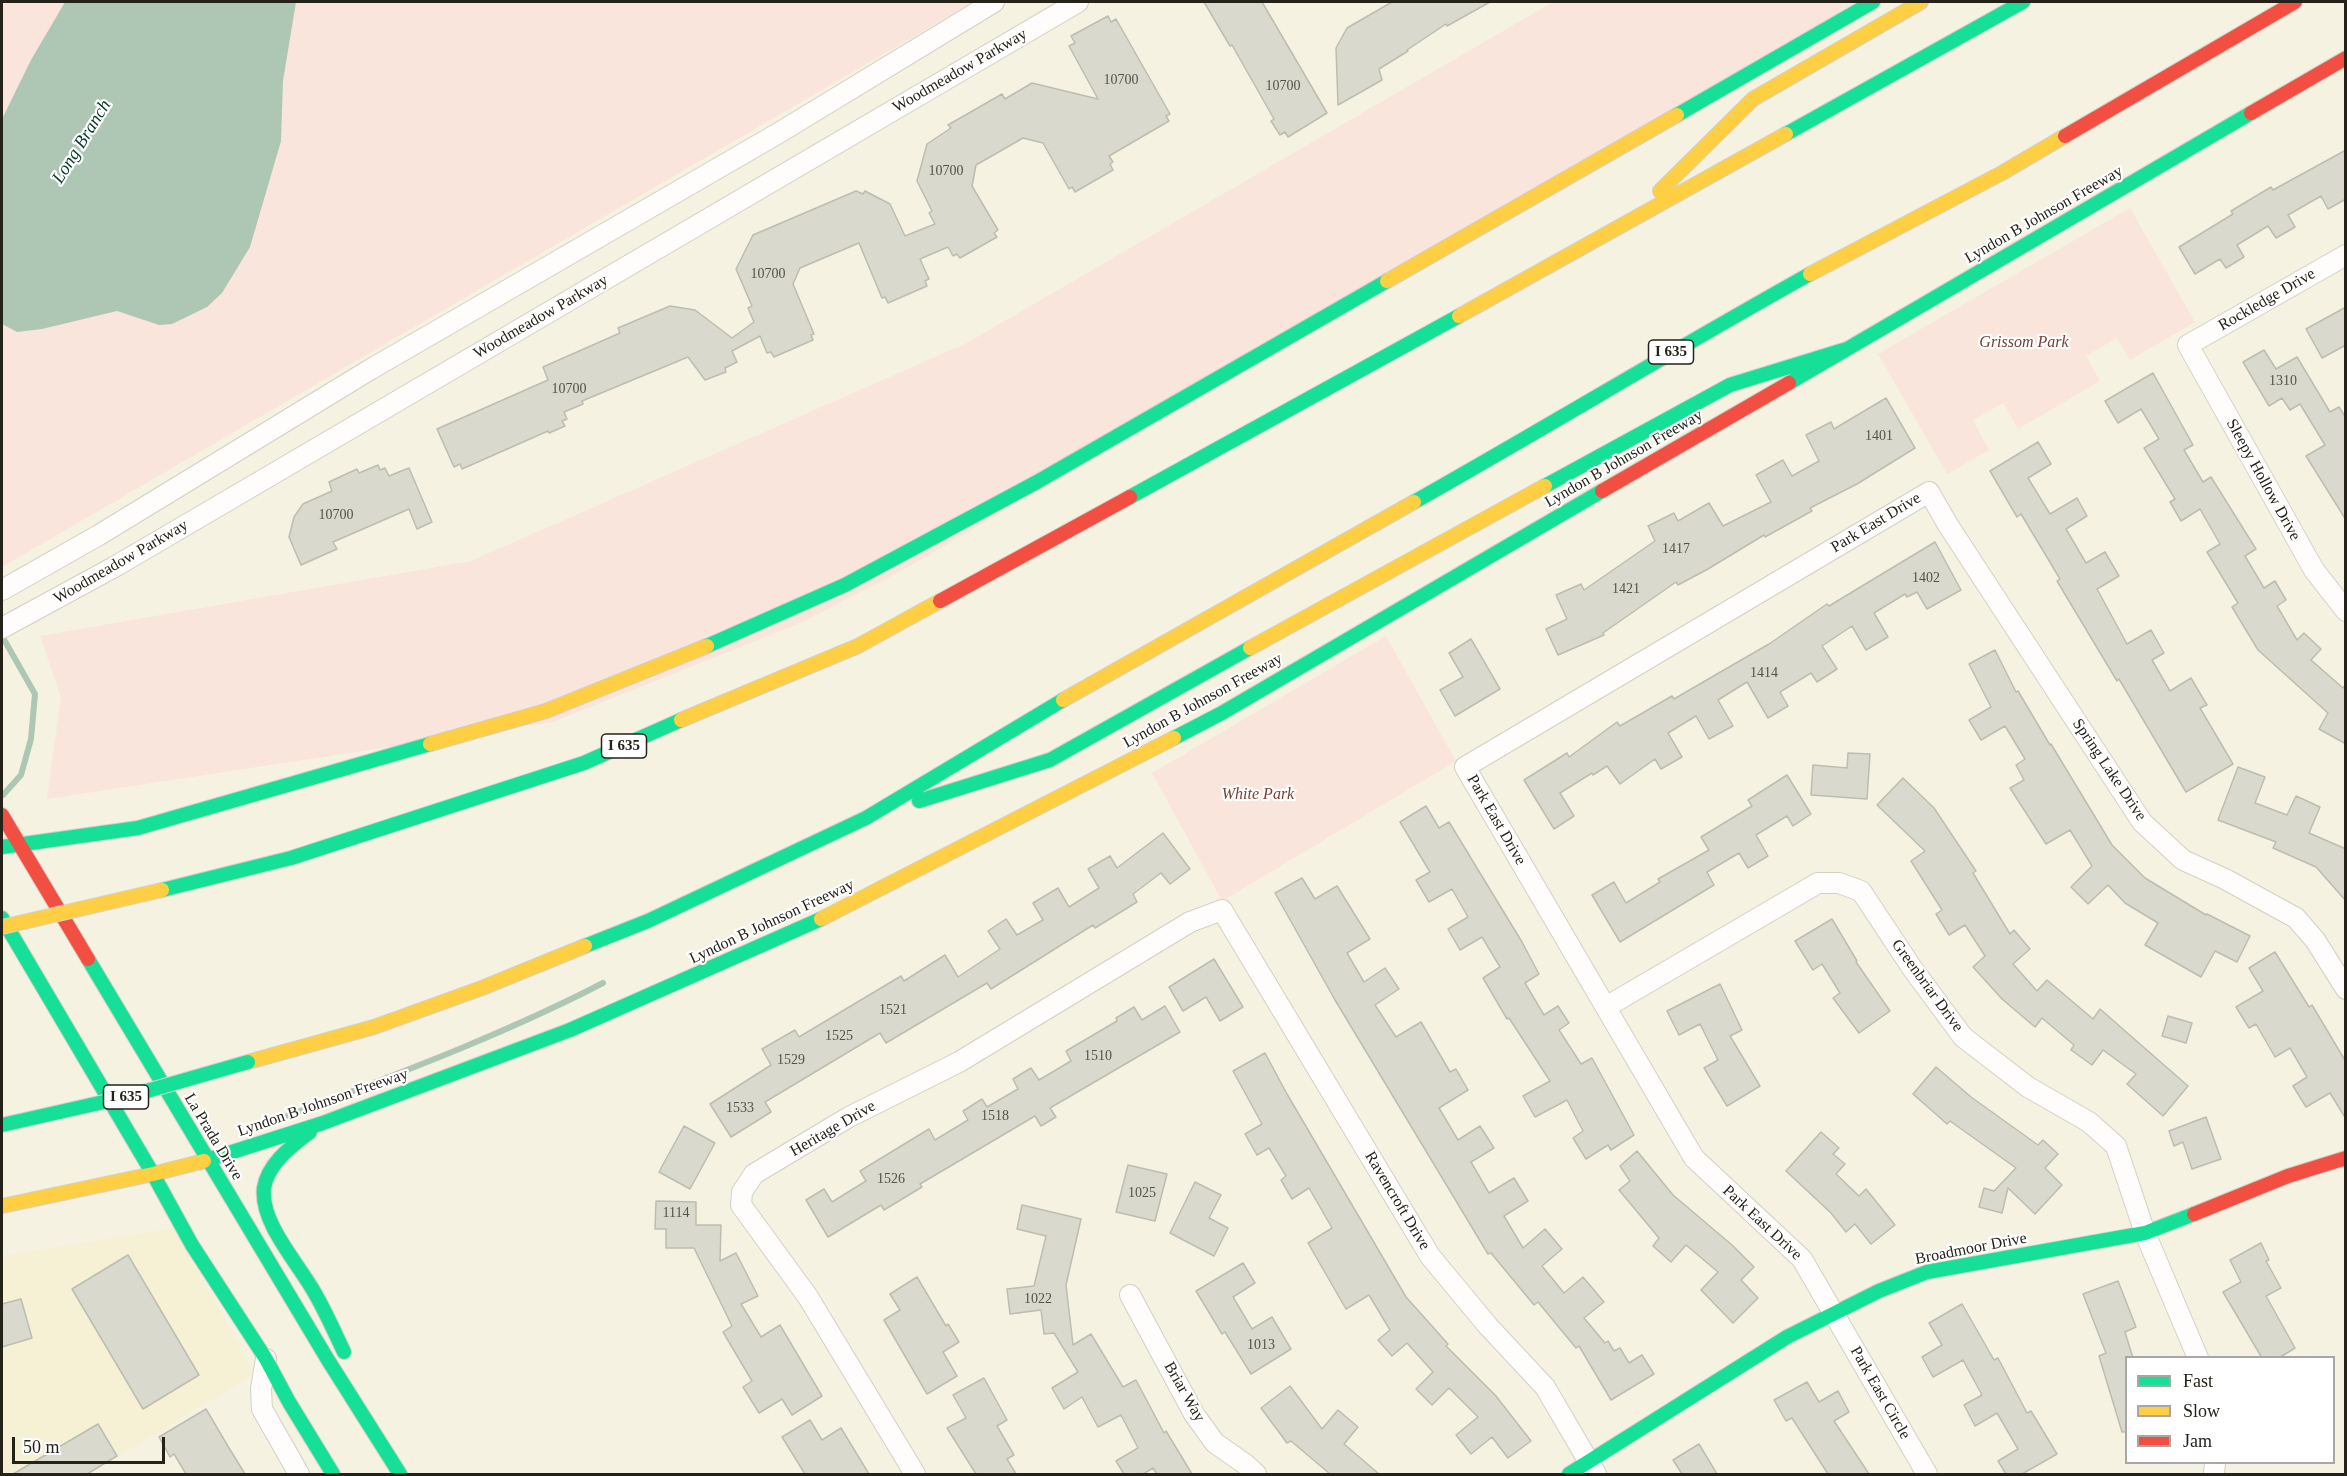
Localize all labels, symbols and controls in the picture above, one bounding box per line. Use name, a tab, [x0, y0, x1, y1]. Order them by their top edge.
street label: Woodmeadow Parkway	[889, 25, 1031, 117]
house number: 10700	[1104, 72, 1138, 88]
house number: 10700	[1266, 78, 1300, 94]
water label: Long Branch	[48, 96, 116, 188]
street label: Lyndon B Johnson Freeway	[1962, 162, 2126, 268]
house number: 10700	[928, 163, 963, 179]
street label: Rockledge Drive	[2215, 264, 2319, 336]
house number: 10700	[750, 266, 786, 282]
street label: Woodmeadow Parkway	[470, 271, 612, 363]
park label: Grissom Park	[1979, 333, 2069, 353]
road number: I 635	[1648, 340, 1694, 364]
house number: 1310	[2269, 373, 2297, 389]
house number: 10700	[552, 381, 586, 397]
street label: Lyndon B Johnson Freeway	[1542, 406, 1706, 512]
street label: Sleepy Hollow Drive	[2222, 416, 2304, 544]
house number: 1401	[1865, 428, 1893, 444]
street label: Park East Drive	[1828, 489, 1924, 557]
house number: 10700	[318, 507, 354, 523]
street label: Woodmeadow Parkway	[50, 516, 192, 608]
house number: 1417	[1662, 541, 1690, 557]
house number: 1402	[1912, 570, 1940, 586]
house number: 1421	[1612, 581, 1640, 597]
street label: Lyndon B Johnson Freeway	[1120, 649, 1286, 753]
house number: 1414	[1750, 665, 1778, 681]
street label: Spring Lake Drive	[2068, 715, 2150, 825]
road number: I 635	[602, 734, 646, 758]
street label: Park East Drive	[1462, 771, 1530, 869]
park label: White Park	[1222, 785, 1294, 805]
street label: Lyndon B Johnson Freeway	[687, 875, 857, 969]
street label: Greenbriar Drive	[1887, 936, 1967, 1036]
house number: 1521	[879, 1002, 907, 1018]
house number: 1525	[825, 1028, 853, 1044]
house number: 1510	[1084, 1048, 1112, 1064]
house number: 1529	[777, 1052, 805, 1068]
street label: Lyndon B Johnson Freeway	[235, 1065, 411, 1141]
road number: I 635	[104, 1085, 148, 1109]
street label: La Prada Drive	[180, 1090, 246, 1184]
street label: Heritage Drive	[787, 1097, 879, 1161]
house number: 1533	[726, 1100, 754, 1116]
house number: 1518	[981, 1108, 1009, 1124]
street label: Ravencroft Drive	[1360, 1148, 1434, 1254]
house number: 1526	[877, 1171, 905, 1187]
street label: Park East Drive	[1718, 1181, 1806, 1265]
house number: 1025	[1128, 1185, 1156, 1201]
house number: 1114	[663, 1205, 689, 1221]
street label: Broadmoor Drive	[1914, 1229, 2028, 1269]
house number: 1022	[1024, 1291, 1052, 1307]
house number: 1013	[1247, 1337, 1275, 1353]
street label: Park East Circle	[1846, 1343, 1914, 1443]
legend	[2125, 1356, 2335, 1464]
street label: Briar Way	[1159, 1359, 1209, 1425]
text: Fast	[2183, 1371, 2213, 1391]
text: Slow	[2183, 1401, 2220, 1421]
scale bar	[15, 1425, 168, 1463]
text: Jam	[2183, 1431, 2212, 1451]
text: 50 m	[23, 1437, 60, 1457]

